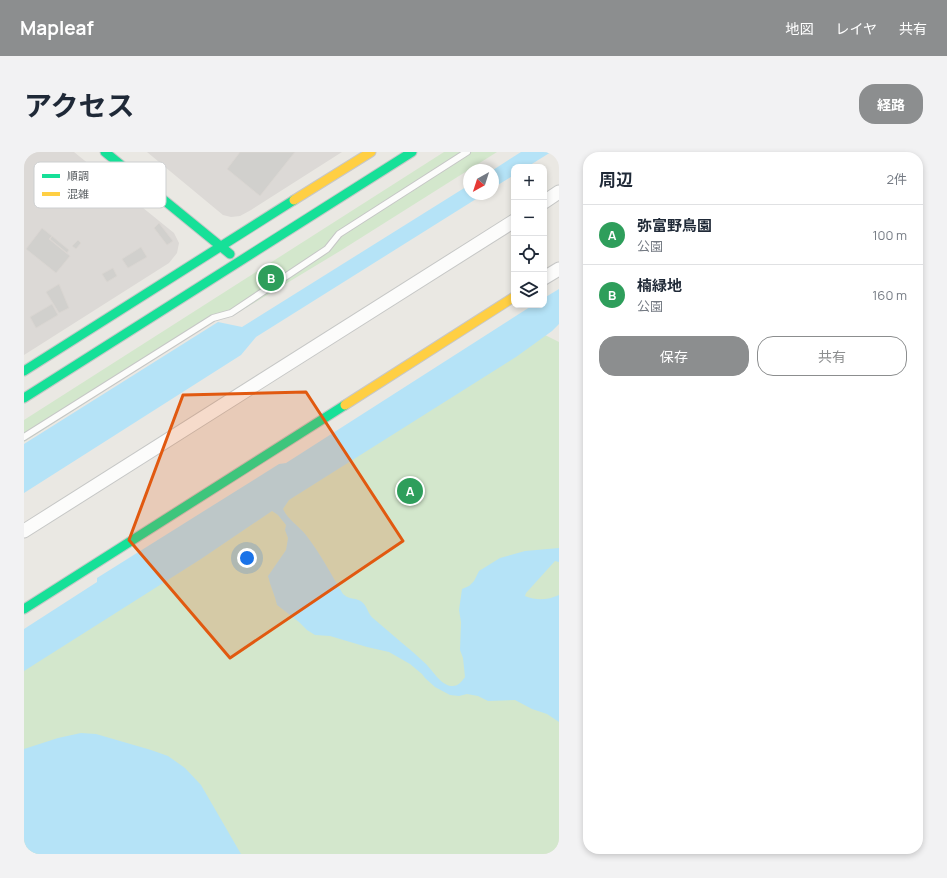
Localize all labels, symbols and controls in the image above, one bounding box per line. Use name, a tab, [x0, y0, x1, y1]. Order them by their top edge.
text: Mapleaf	[20, 15, 94, 41]
text: 地図	[785, 19, 813, 38]
text: レイヤ	[835, 19, 877, 38]
text: 共有	[899, 19, 927, 38]
button: 経路	[859, 84, 923, 124]
text: アクセス	[24, 86, 135, 124]
legend	[34, 162, 166, 208]
north arrow	[463, 164, 499, 200]
map controls	[511, 164, 547, 308]
button: +	[511, 164, 547, 200]
text: 順調	[67, 168, 89, 183]
text: 周辺	[599, 168, 633, 191]
text: 2件	[887, 170, 907, 188]
text: 混雑	[67, 186, 89, 201]
button: −	[511, 200, 547, 236]
text: 弥富野鳥園	[637, 215, 712, 236]
text: A	[608, 226, 616, 244]
text: 100 m	[872, 226, 907, 244]
button: locate	[511, 236, 547, 272]
text: 公園	[637, 237, 663, 255]
pin: B	[258, 263, 284, 293]
button: layers	[511, 272, 547, 308]
text: 楠緑地	[637, 275, 682, 296]
text: B	[608, 286, 616, 304]
text: 160 m	[872, 286, 907, 304]
text: 公園	[637, 297, 663, 315]
button: 保存	[599, 336, 749, 376]
button: 共有	[757, 336, 907, 376]
pin: A	[397, 476, 423, 506]
your location	[237, 548, 257, 568]

